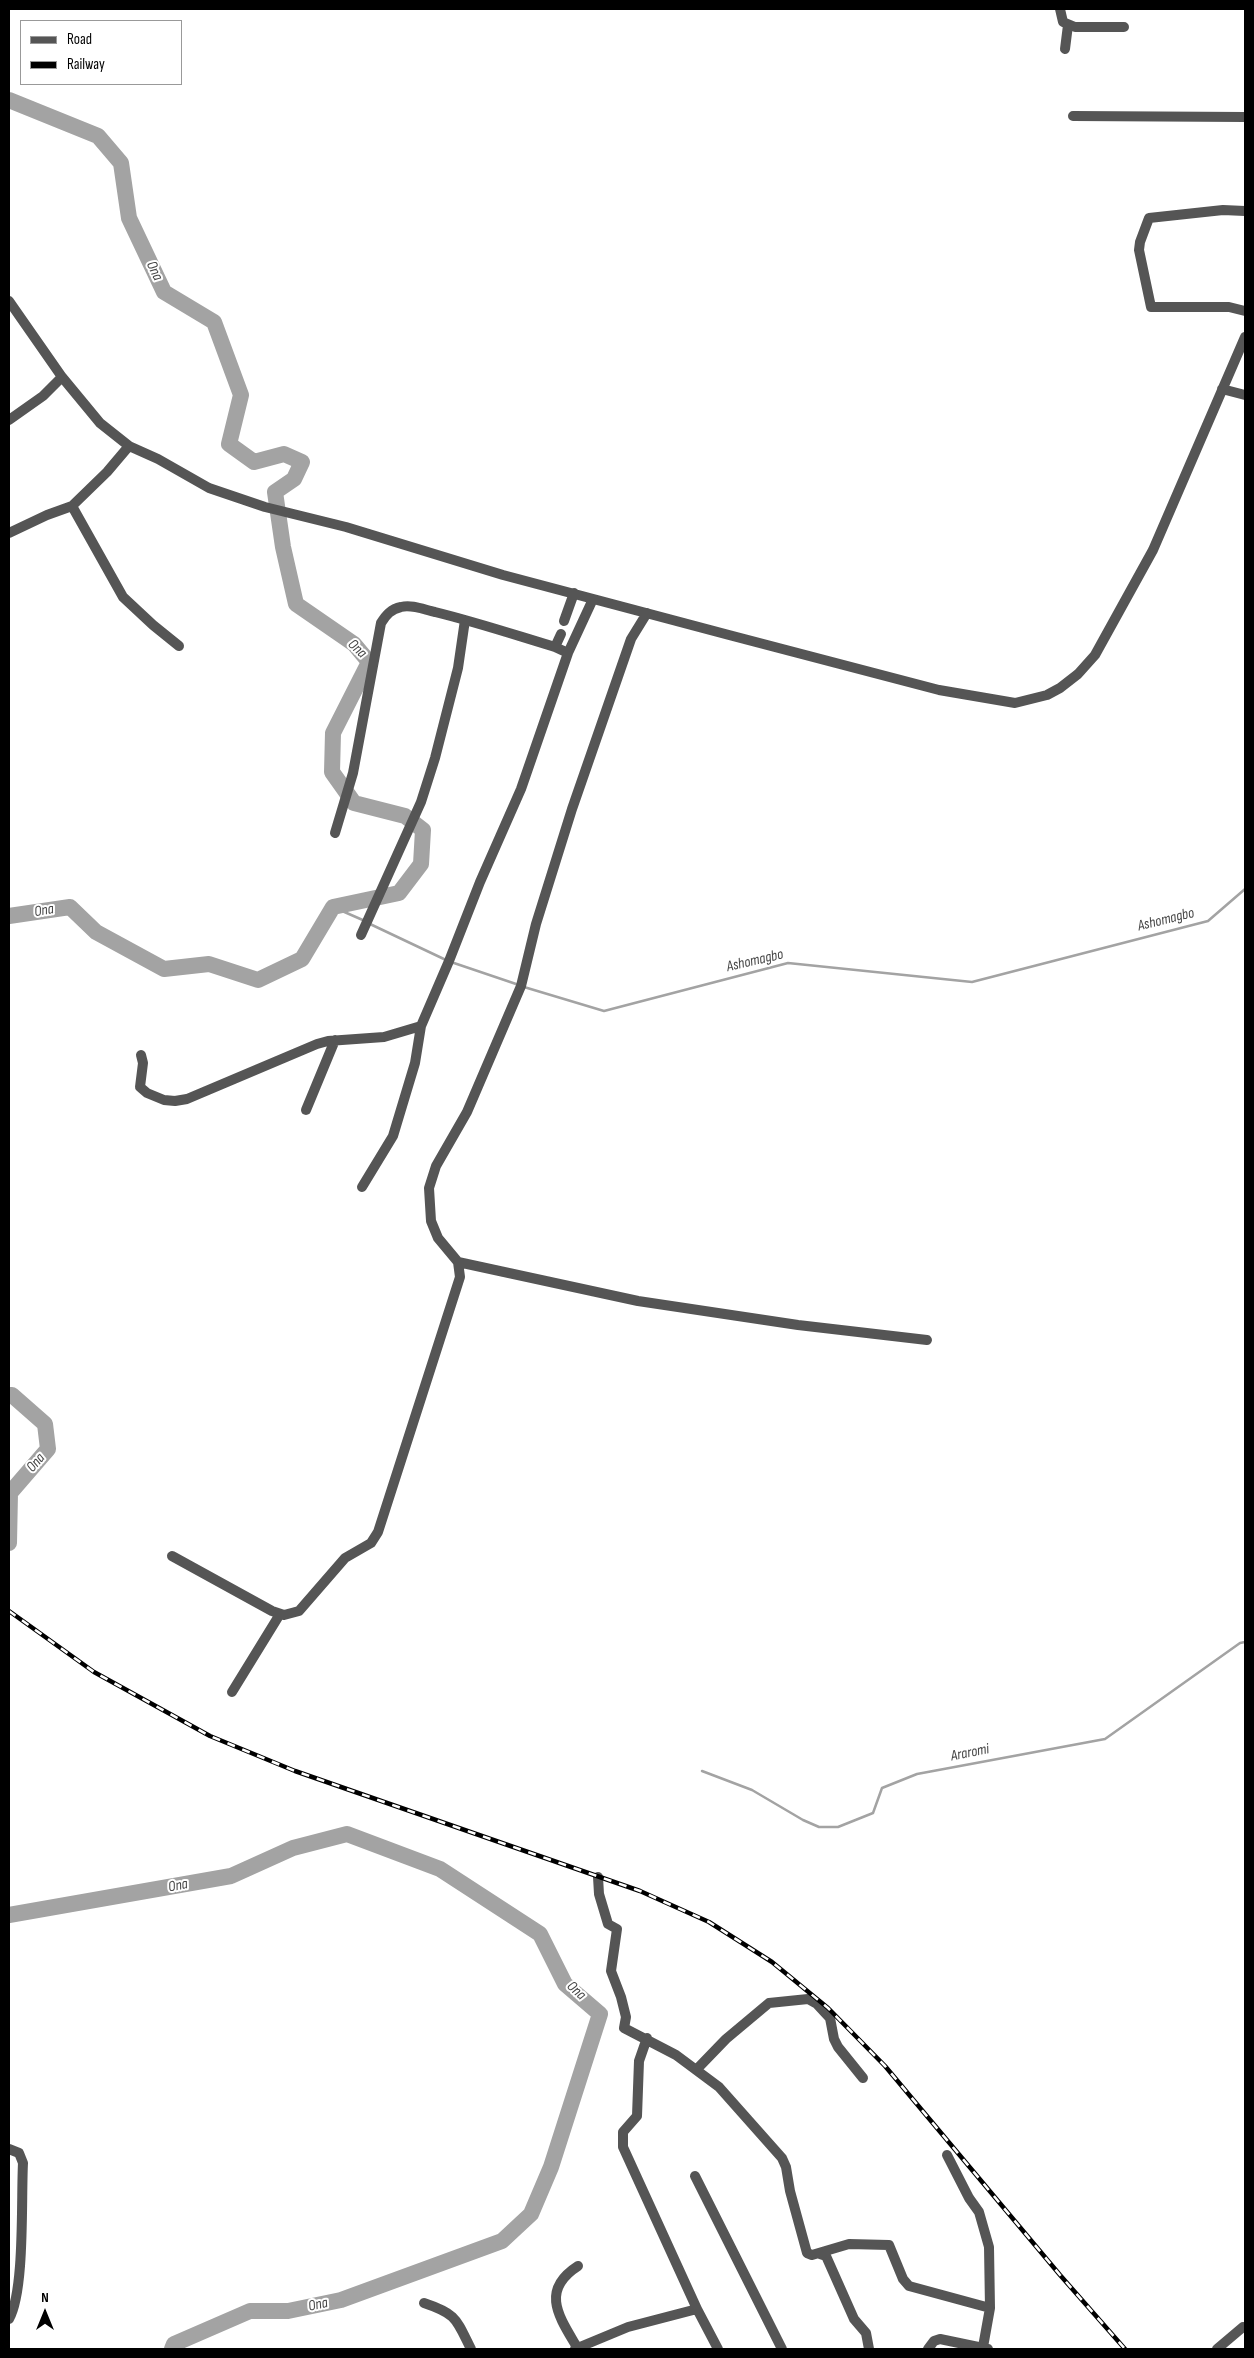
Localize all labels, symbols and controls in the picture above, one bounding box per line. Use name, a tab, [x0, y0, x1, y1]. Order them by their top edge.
legend	[20, 20, 182, 85]
text: Road	[67, 30, 92, 49]
text: Railway	[67, 55, 105, 74]
water label: Ona	[142, 258, 166, 284]
water label: Ona	[344, 636, 370, 662]
water label: Ona	[33, 901, 55, 921]
water label: Ashomagbo	[1136, 904, 1196, 936]
water label: Ashomagbo	[725, 946, 785, 976]
water label: Ona	[23, 1450, 49, 1476]
water label: Araromi	[949, 1740, 991, 1766]
water label: Ona	[167, 1875, 189, 1897]
water label: Ona	[563, 1978, 589, 2004]
north arrow	[20, 2288, 70, 2338]
text: N	[41, 2289, 49, 2306]
water label: Ona	[307, 2294, 329, 2316]

